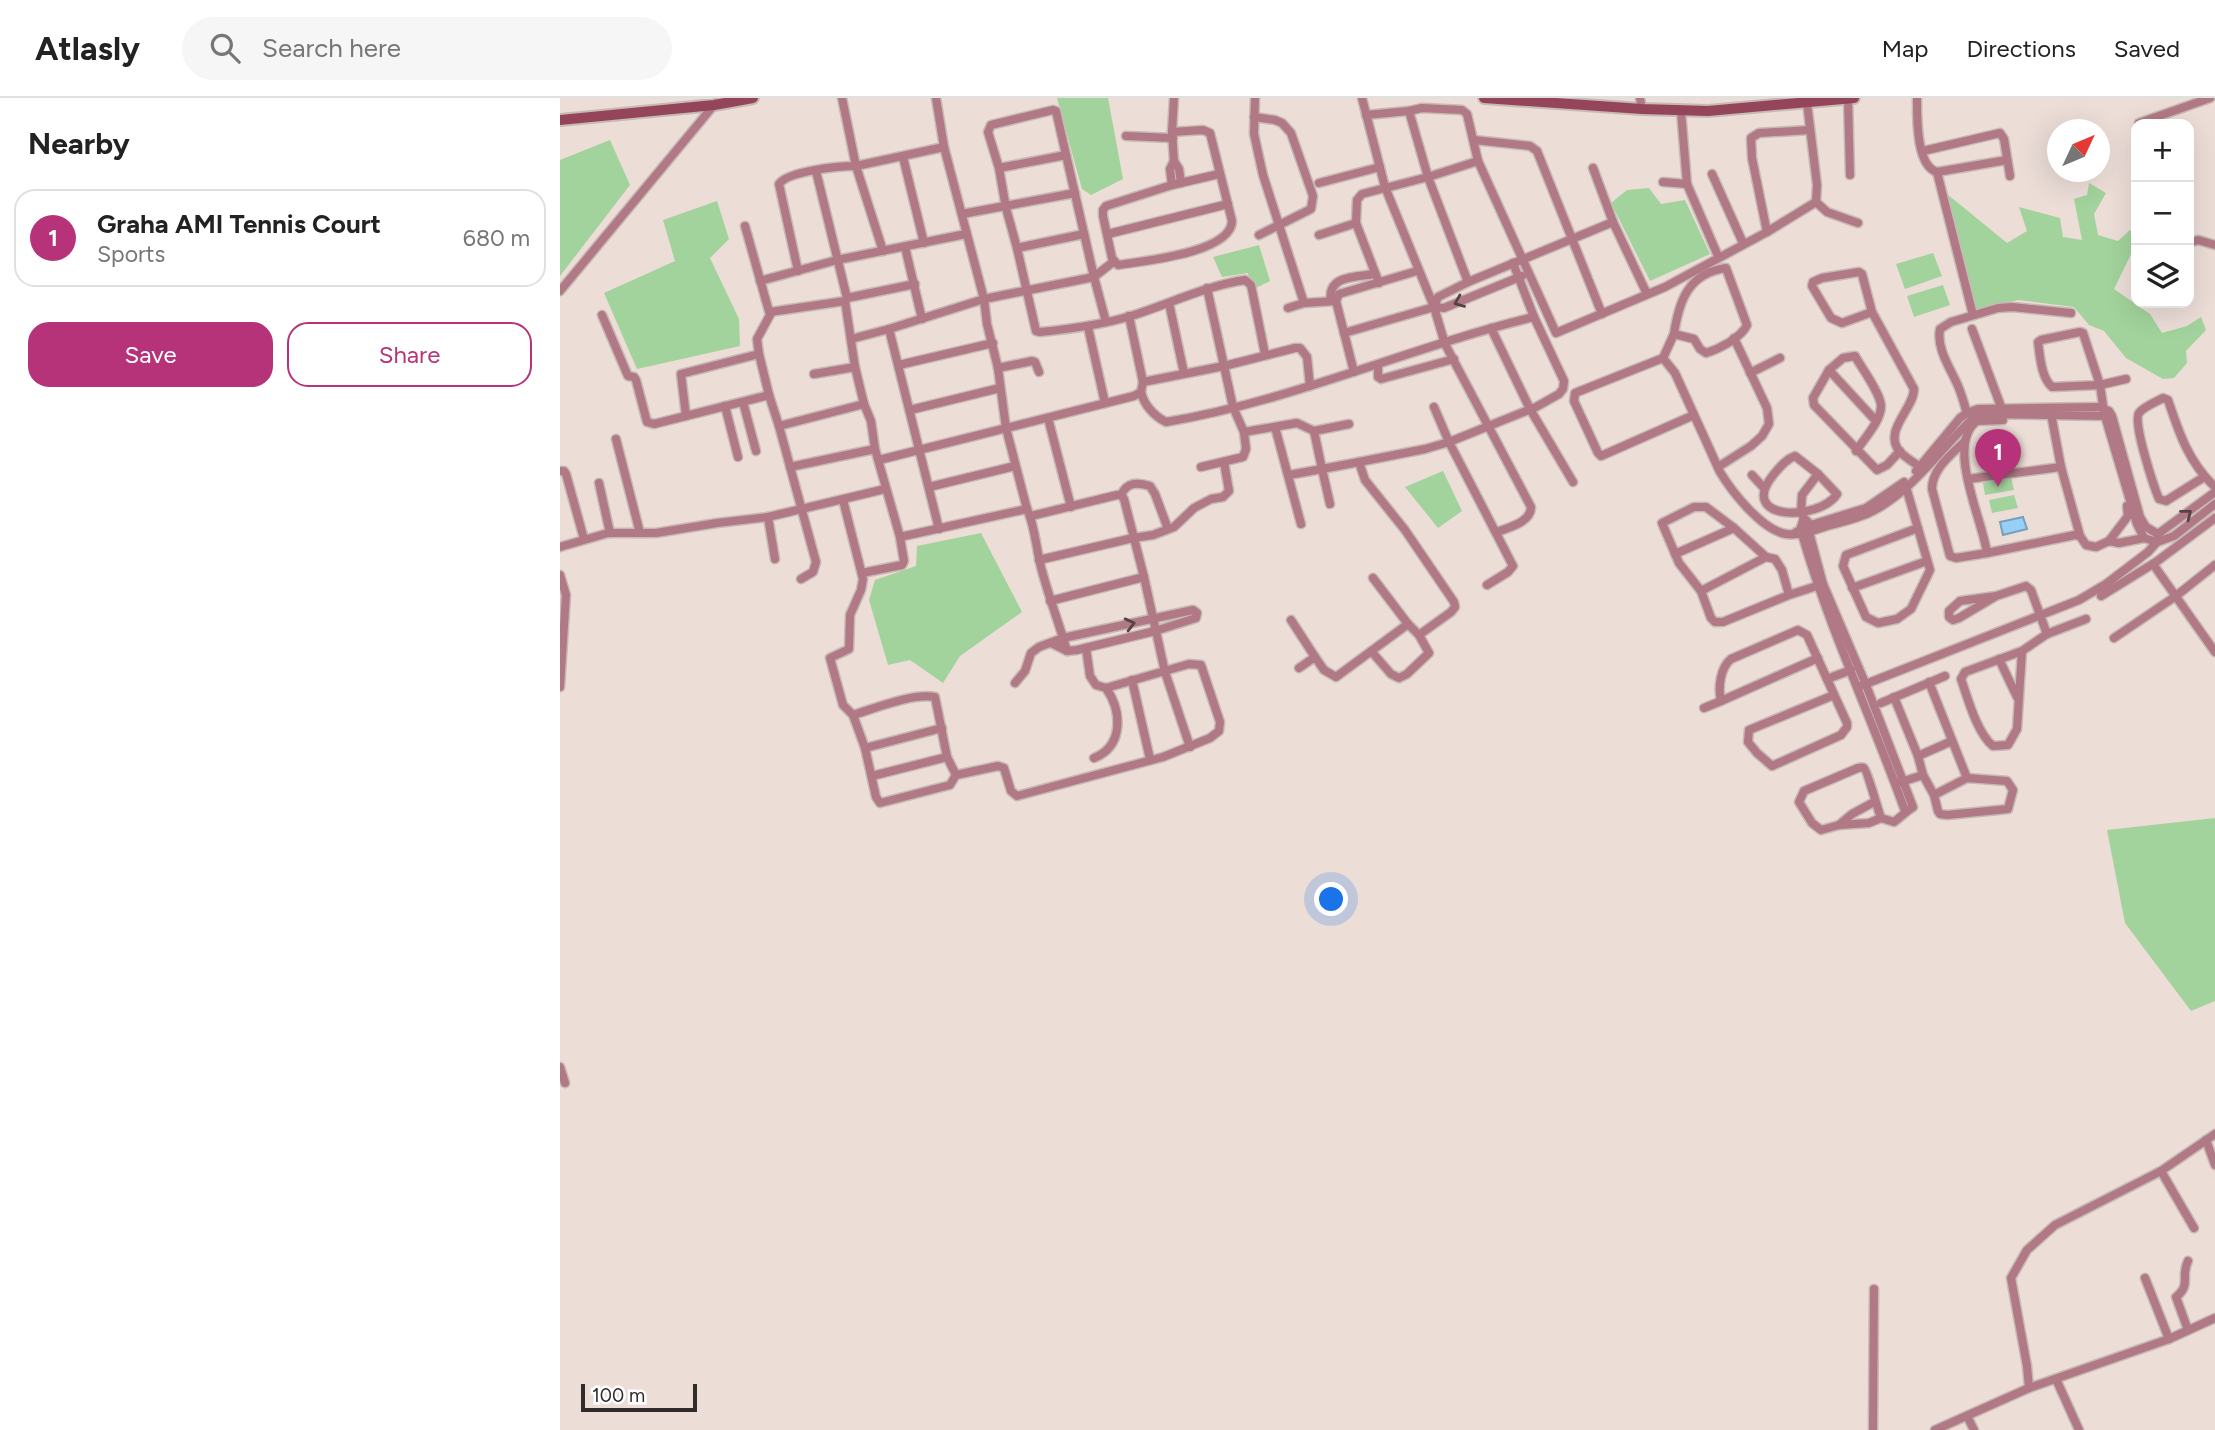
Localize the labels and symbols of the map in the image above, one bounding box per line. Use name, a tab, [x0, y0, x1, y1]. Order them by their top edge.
north arrow	[2047, 119, 2110, 182]
one-way arrow	[1453, 293, 1465, 307]
pin: 1	[1975, 429, 2021, 487]
one-way arrow	[2180, 509, 2192, 522]
one-way arrow	[1124, 618, 1136, 632]
your location	[1314, 882, 1348, 916]
scale bar	[581, 1381, 696, 1413]

